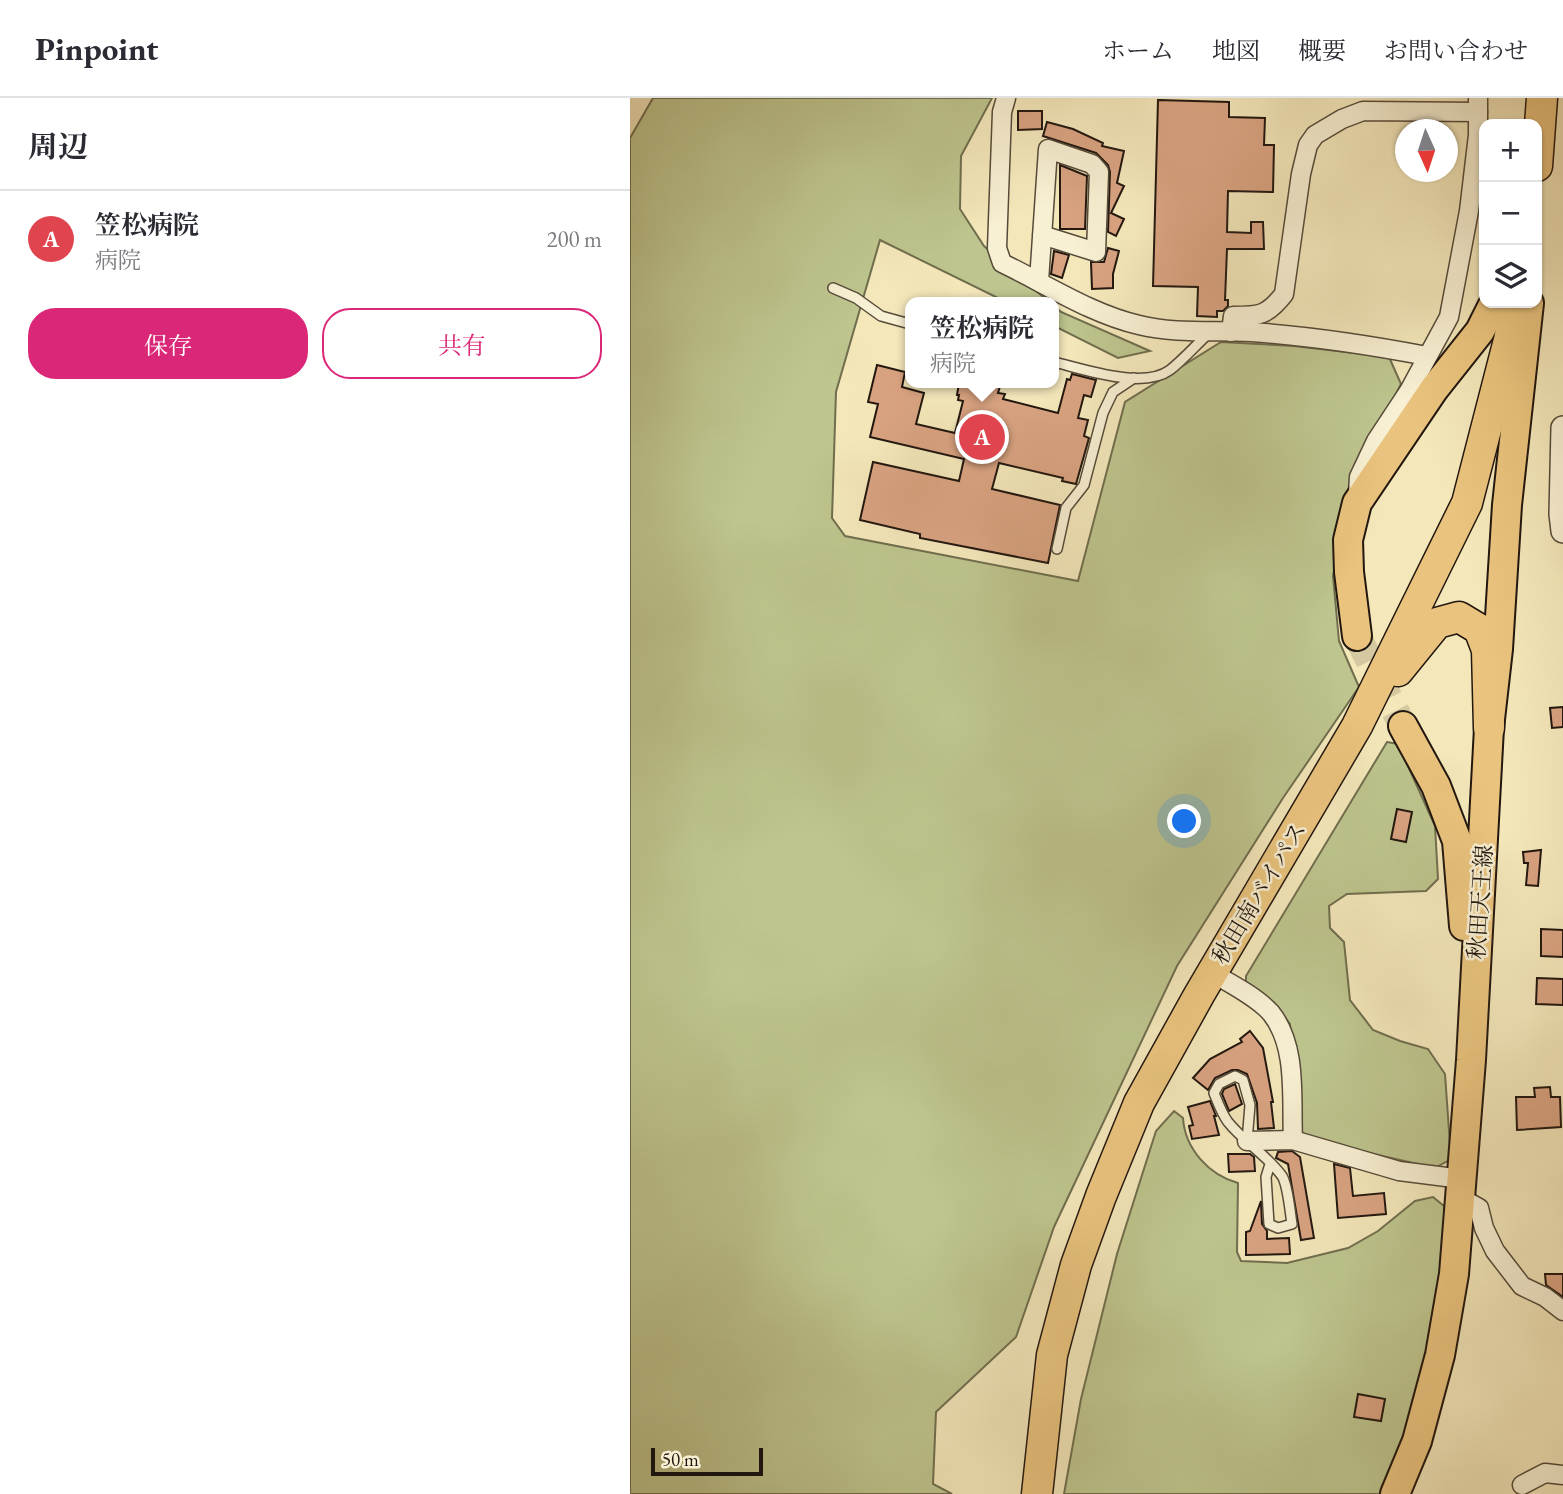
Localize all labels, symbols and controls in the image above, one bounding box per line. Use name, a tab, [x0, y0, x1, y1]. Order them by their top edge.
text: Pinpoint	[35, 27, 158, 70]
text: ホーム	[1102, 35, 1174, 66]
text: 地図	[1212, 35, 1260, 66]
text: 概要	[1298, 35, 1346, 66]
text: お問い合わせ	[1384, 35, 1528, 66]
north arrow	[1395, 119, 1458, 182]
map controls	[1479, 119, 1542, 308]
button: +	[1479, 119, 1542, 182]
text: 周辺	[28, 127, 88, 166]
button: −	[1479, 182, 1542, 245]
text: 笠松病院	[95, 208, 199, 242]
text: A	[43, 224, 59, 254]
text: 200 m	[546, 224, 602, 254]
text: 病院	[95, 245, 141, 275]
button: layers	[1479, 245, 1542, 308]
popup	[905, 297, 1059, 388]
button: 保存	[28, 308, 308, 379]
button: 共有	[322, 308, 602, 379]
text: 笠松病院	[930, 311, 1034, 345]
text: 病院	[930, 348, 976, 378]
pin: A	[959, 411, 1005, 463]
your location	[1167, 804, 1201, 838]
street label: 秋田南バイパス	[1205, 816, 1313, 970]
street label: 秋田天王線	[1461, 844, 1499, 960]
scale bar	[651, 1445, 763, 1477]
text: 50 m	[662, 1447, 699, 1472]

